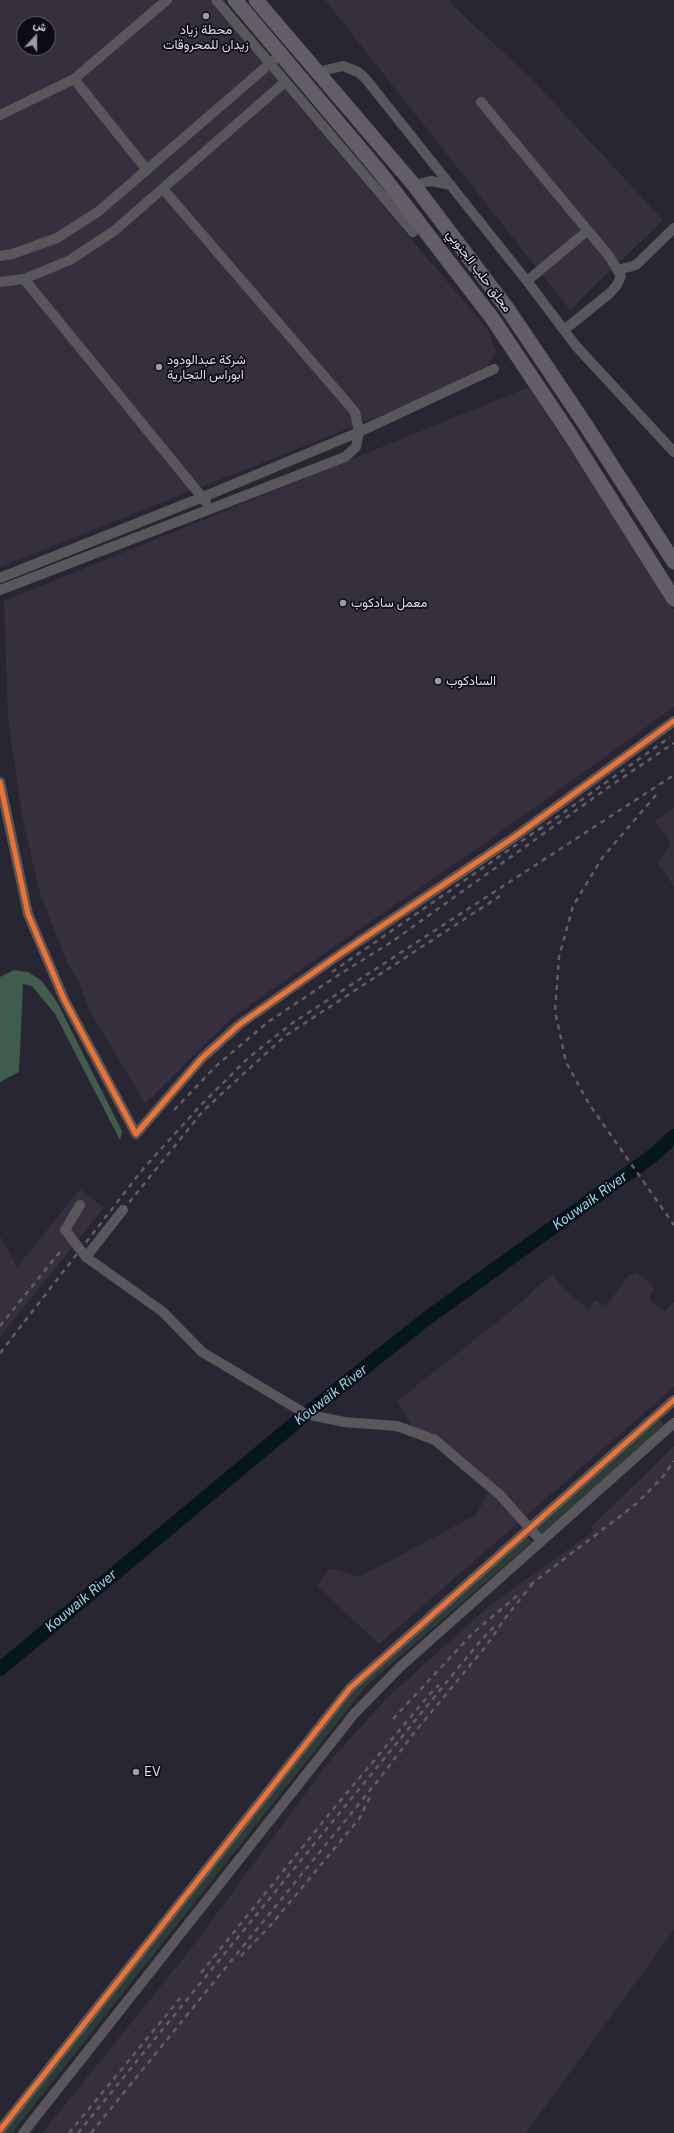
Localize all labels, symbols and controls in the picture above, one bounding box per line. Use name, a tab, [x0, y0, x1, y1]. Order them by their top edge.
marker: محطة زياد زيدان للمحروقات	[201, 11, 211, 21]
north arrow	[16, 16, 56, 56]
text: ش	[32, 18, 48, 34]
place label: محطة زياد زيدان للمحروقات	[163, 22, 249, 53]
street label: محلق حلب الجنوبي	[443, 227, 515, 315]
place label: شركة عبدالودود ابوراس التجارية	[167, 352, 246, 383]
marker: شركة عبدالودود ابوراس التجارية	[154, 362, 164, 372]
place label: معمل سادكوب	[351, 595, 427, 611]
marker: معمل سادكوب	[338, 598, 348, 608]
place label: السادكوب	[446, 673, 496, 689]
marker: السادكوب	[433, 676, 443, 686]
water label: Kouwaik River	[549, 1168, 631, 1234]
water label: Kouwaik River	[291, 1361, 371, 1429]
water label: Kouwaik River	[42, 1566, 120, 1636]
place label: EV	[144, 1764, 161, 1780]
marker: EV	[131, 1767, 141, 1777]

